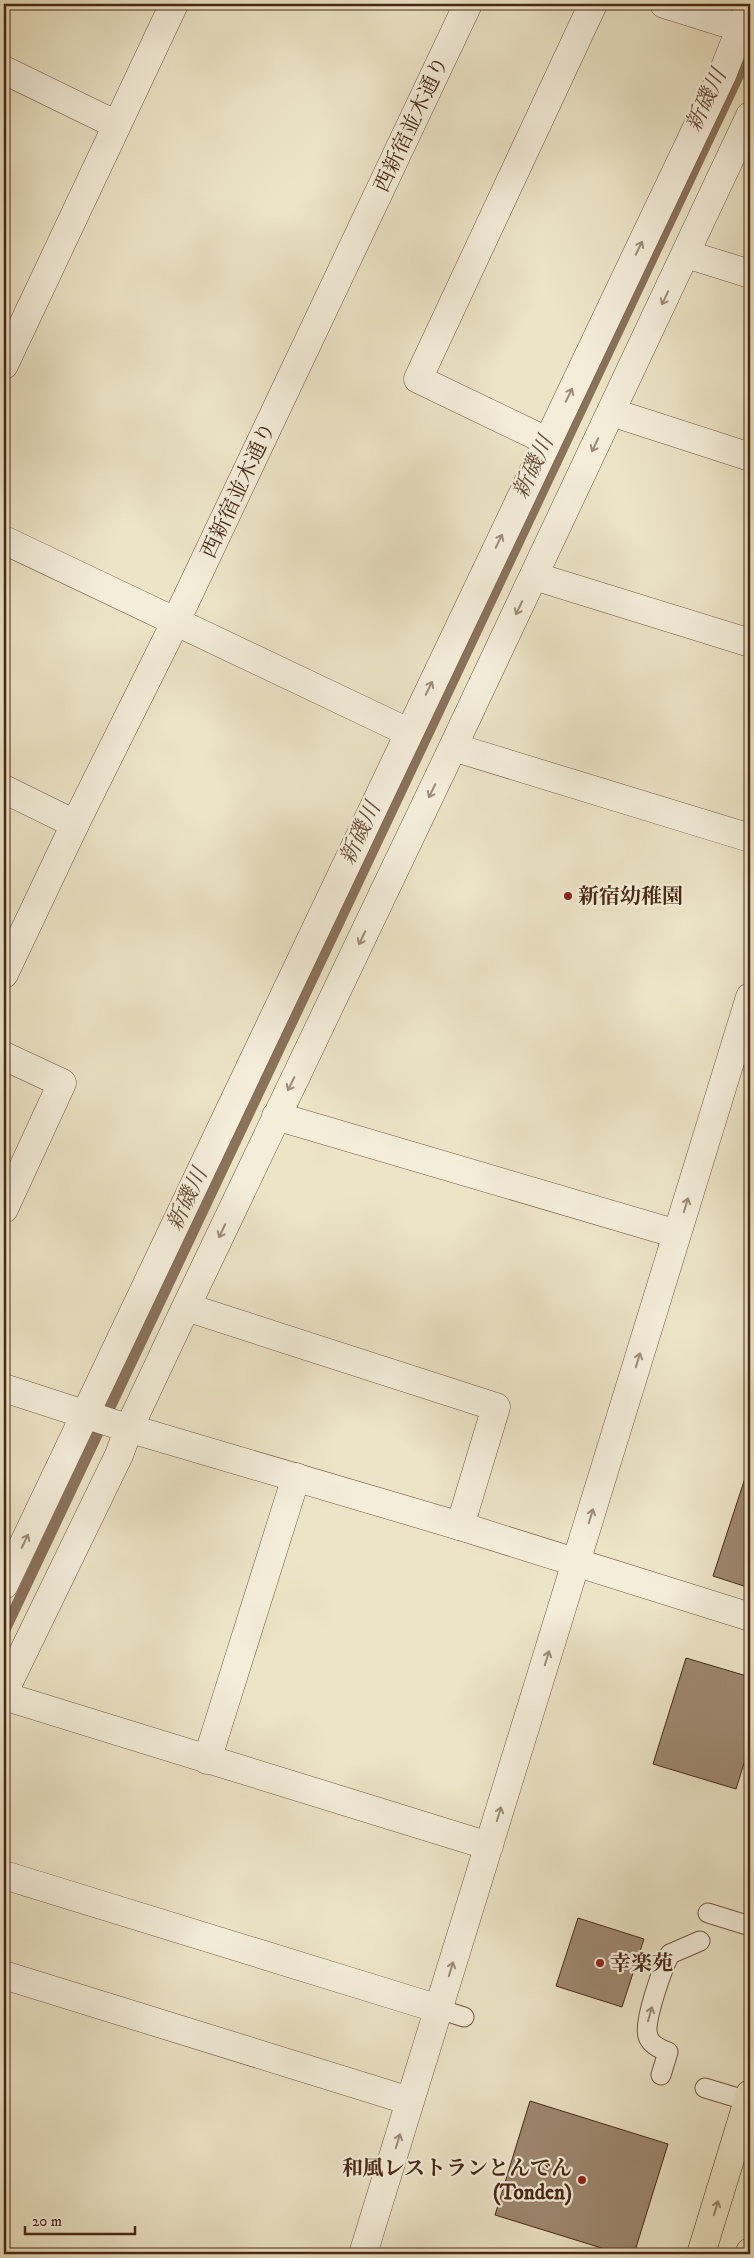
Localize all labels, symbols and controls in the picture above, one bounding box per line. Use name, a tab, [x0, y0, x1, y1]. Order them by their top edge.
street label: 西新宿並木通り	[369, 52, 455, 197]
water label: 新磯川	[680, 63, 733, 136]
one-way arrow	[635, 241, 645, 256]
one-way arrow	[660, 290, 669, 305]
one-way arrow	[565, 388, 574, 403]
street label: 西新宿並木通り	[196, 418, 282, 563]
water label: 新磯川	[507, 430, 560, 503]
one-way arrow	[590, 437, 600, 452]
one-way arrow	[495, 534, 504, 549]
one-way arrow	[513, 600, 523, 615]
one-way arrow	[425, 681, 434, 696]
one-way arrow	[427, 783, 436, 798]
water label: 新磯川	[334, 796, 387, 869]
place label: 新宿幼稚園	[578, 884, 683, 910]
marker: 新宿幼稚園	[562, 890, 574, 902]
one-way arrow	[356, 930, 366, 945]
one-way arrow	[286, 1076, 296, 1091]
water label: 新磯川	[161, 1162, 214, 1235]
one-way arrow	[682, 1198, 691, 1213]
one-way arrow	[217, 1223, 226, 1238]
one-way arrow	[634, 1353, 644, 1369]
one-way arrow	[586, 1508, 596, 1524]
one-way arrow	[20, 1533, 30, 1548]
one-way arrow	[543, 1651, 552, 1667]
one-way arrow	[495, 1806, 504, 1822]
place label: 幸楽苑	[610, 1951, 673, 1977]
marker: 幸楽苑	[594, 1957, 606, 1969]
one-way arrow	[447, 1961, 457, 1977]
one-way arrow	[646, 2007, 655, 2023]
one-way arrow	[393, 2133, 403, 2149]
place label: 和風レストランとんでん (Tonden)	[342, 2156, 572, 2206]
marker: 和風レストランとんでん (Tonden)	[576, 2174, 588, 2186]
one-way arrow	[711, 2200, 721, 2216]
scale bar	[25, 2203, 135, 2235]
text: 20 m	[32, 2212, 62, 2231]

